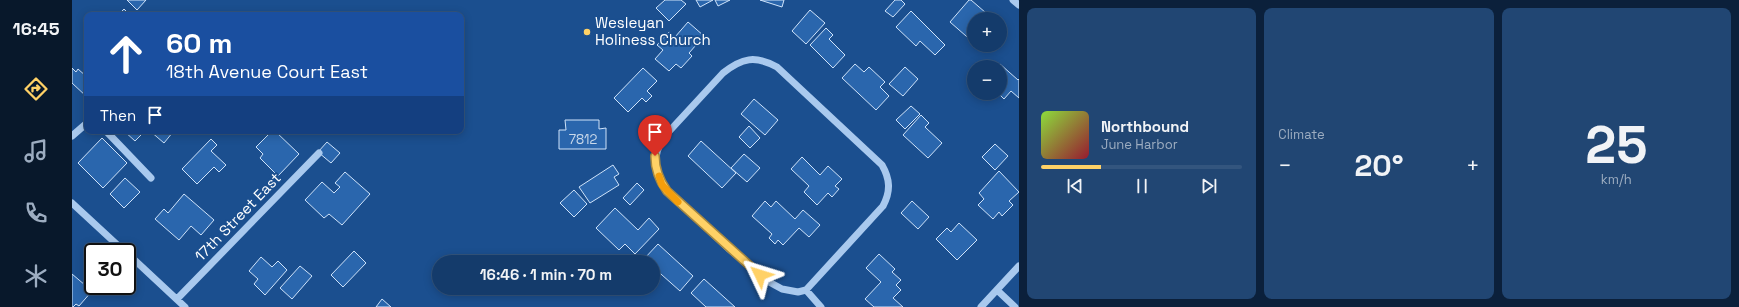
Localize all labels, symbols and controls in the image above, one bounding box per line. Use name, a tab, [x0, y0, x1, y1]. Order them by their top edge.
map controls	[967, 12, 1007, 100]
button: +	[967, 12, 1007, 52]
place label: Wesleyan Holiness Church	[595, 13, 711, 49]
text: 16:45	[13, 17, 59, 40]
text: 60 m	[166, 25, 232, 61]
marker: Wesleyan Holiness Church	[582, 27, 592, 37]
icon: ahead	[100, 28, 152, 80]
text: 18th Avenue Court East	[166, 60, 368, 83]
button: −	[967, 60, 1007, 100]
icon: directions	[22, 75, 50, 103]
icon: arrive	[144, 104, 166, 126]
text: Then	[100, 106, 136, 125]
text: 25	[1585, 112, 1647, 178]
pin	[638, 115, 672, 156]
text: Northbound	[1101, 117, 1189, 136]
icon: arrive	[644, 121, 666, 143]
text: Climate	[1278, 126, 1325, 143]
house number: 7812	[569, 131, 597, 148]
text: June Harbor	[1101, 136, 1178, 153]
icon: music	[22, 137, 50, 165]
text: 20°	[1354, 146, 1404, 185]
text: −	[1278, 151, 1292, 179]
text: +	[1466, 151, 1480, 179]
street label: 17th Street East	[191, 168, 285, 265]
text: km/h	[1601, 171, 1632, 188]
icon: previous	[1064, 175, 1086, 197]
icon: pause	[1131, 175, 1153, 197]
icon: next	[1198, 175, 1220, 197]
icon: phone	[22, 199, 50, 227]
speed limit sign: 30	[84, 243, 136, 295]
position arrow	[739, 254, 781, 296]
icon: climate	[22, 262, 50, 290]
text: 16:46 · 1 min · 70 m	[480, 265, 612, 284]

